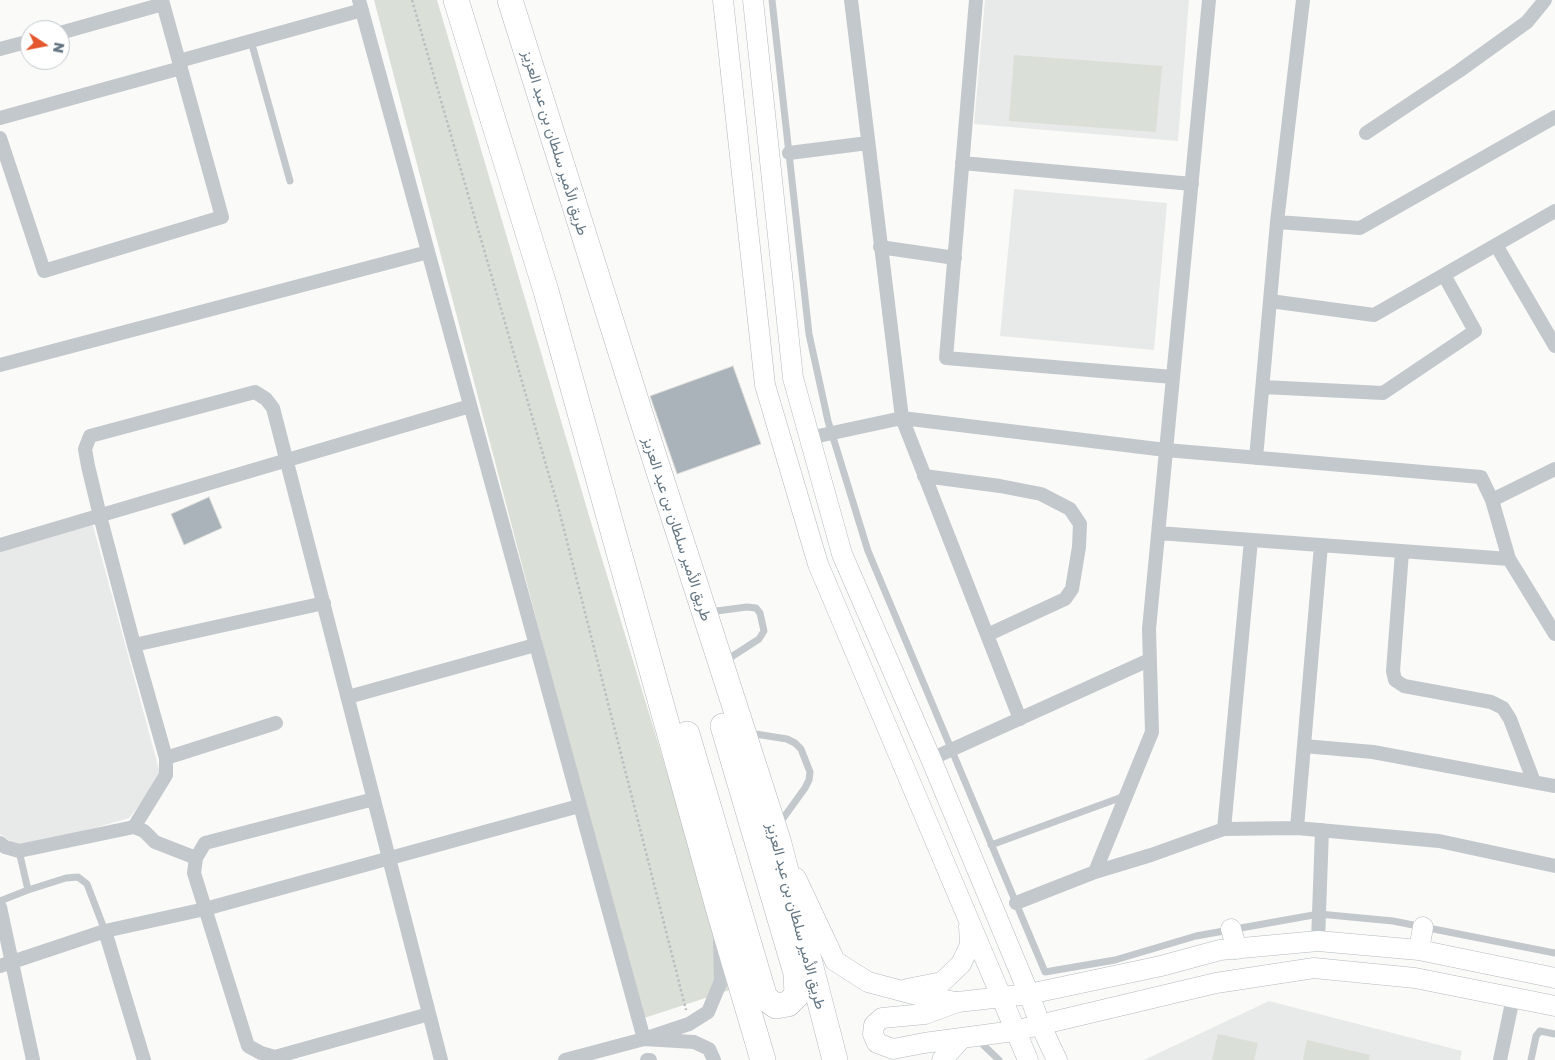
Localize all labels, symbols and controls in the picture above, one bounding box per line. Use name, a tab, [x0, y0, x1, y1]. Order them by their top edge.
north arrow	[20, 20, 70, 70]
text: N	[50, 41, 69, 55]
street label: طريق الأمير سلطان بن عبد العزيز	[518, 48, 592, 238]
street label: طريق الأمير سلطان بن عبد العزيز	[639, 435, 715, 623]
street label: طريق الأمير سلطان بن عبد العزيز	[762, 821, 830, 1011]

